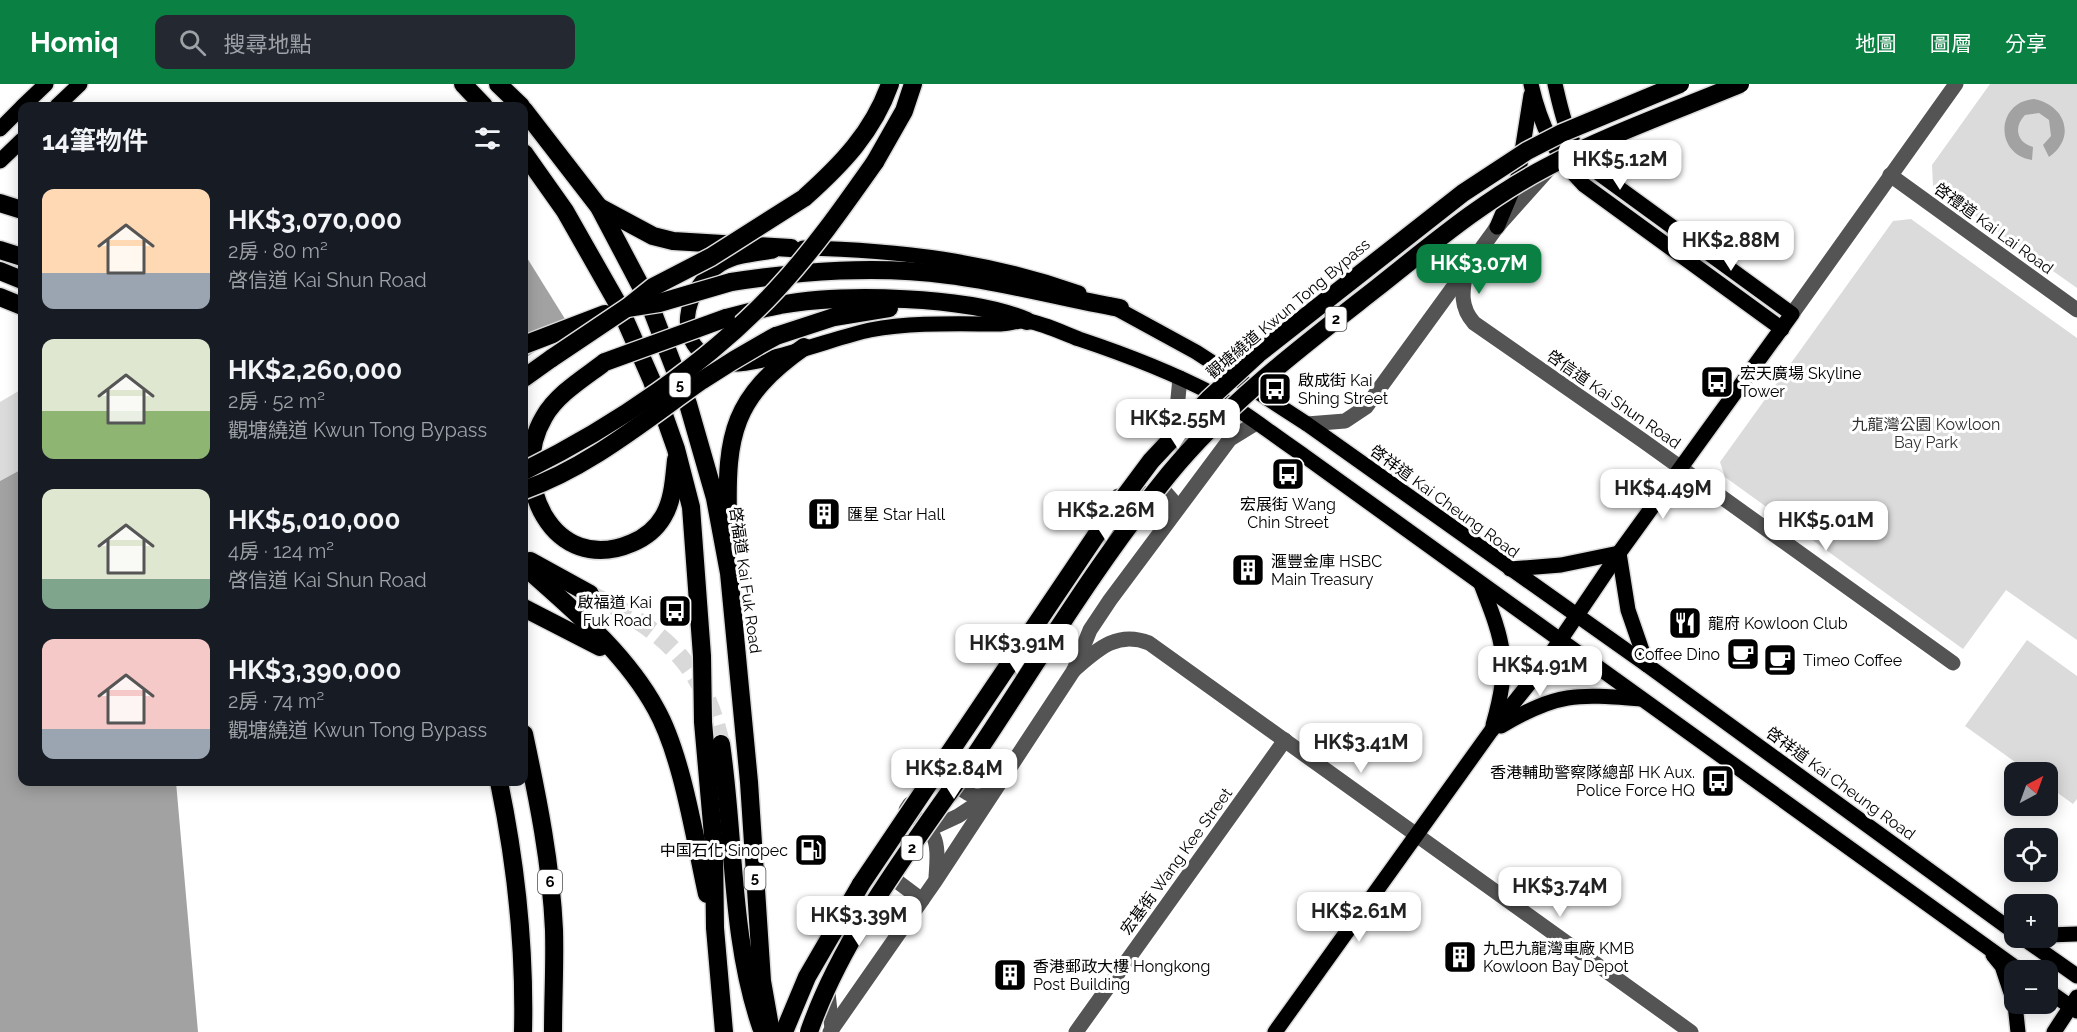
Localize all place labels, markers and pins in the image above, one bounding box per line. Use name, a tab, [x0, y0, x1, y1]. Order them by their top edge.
pin: HK$5.12M	[1558, 140, 1682, 191]
pin: HK$2.88M	[1669, 221, 1793, 272]
pin: HK$3.07M	[1417, 244, 1541, 295]
bus stop icon: 宏天廣場 Skyline Tower	[1699, 364, 1735, 400]
place label: 宏天廣場 Skyline Tower	[1740, 364, 1862, 401]
bus stop icon: 啟成街 Kai Shing Street	[1257, 371, 1293, 407]
place label: 啟成街 Kai Shing Street	[1298, 371, 1389, 408]
pin: HK$2.55M	[1116, 399, 1240, 450]
bus stop icon: 宏展街 Wang Chin Street	[1270, 456, 1306, 492]
pin: HK$4.49M	[1601, 469, 1725, 520]
pin: HK$2.26M	[1044, 491, 1168, 542]
place label: 宏展街 Wang Chin Street	[1240, 495, 1336, 532]
building icon: 匯星 Star Hall	[806, 496, 842, 532]
pin: HK$5.01M	[1764, 501, 1888, 552]
place label: 匯星 Star Hall	[847, 505, 946, 524]
building icon: 滙豐金庫 HSBC Main Treasury	[1230, 552, 1266, 588]
place label: 滙豐金庫 HSBC Main Treasury	[1271, 552, 1382, 589]
place label: 啟福道 Kai Fuk Road	[577, 593, 652, 630]
bus stop icon: 啟福道 Kai Fuk Road	[657, 593, 693, 629]
restaurant icon: 龍府 Kowloon Club	[1667, 605, 1703, 641]
place label: 龍府 Kowloon Club	[1708, 614, 1848, 633]
pin: HK$3.91M	[955, 624, 1079, 675]
cafe icon: Coffee Dino	[1725, 636, 1761, 672]
cafe icon: Timeo Coffee	[1762, 642, 1798, 678]
place label: Coffee Dino	[1634, 645, 1720, 664]
pin: HK$4.91M	[1478, 646, 1602, 697]
place label: Timeo Coffee	[1803, 651, 1902, 670]
pin: HK$3.41M	[1299, 723, 1423, 774]
pin: HK$2.84M	[892, 749, 1016, 800]
place label: 香港輔助警察隊總部 HK Aux. Police Force HQ	[1490, 763, 1695, 800]
bus stop icon: 香港輔助警察隊總部 HK Aux. Police Force HQ	[1700, 763, 1736, 799]
fuel station icon: 中国石化 Sinopec	[793, 832, 829, 868]
place label: 中国石化 Sinopec	[660, 841, 788, 860]
pin: HK$3.74M	[1498, 867, 1622, 918]
pin: HK$2.61M	[1297, 892, 1421, 943]
pin: HK$3.39M	[797, 896, 921, 947]
building icon: 九巴九龍灣車廠 KMB Kowloon Bay Depot	[1442, 939, 1478, 975]
place label: 九巴九龍灣車廠 KMB Kowloon Bay Depot	[1483, 939, 1634, 976]
building icon: 香港郵政大樓 Hongkong Post Building	[992, 957, 1028, 993]
place label: 香港郵政大樓 Hongkong Post Building	[1033, 957, 1210, 994]

